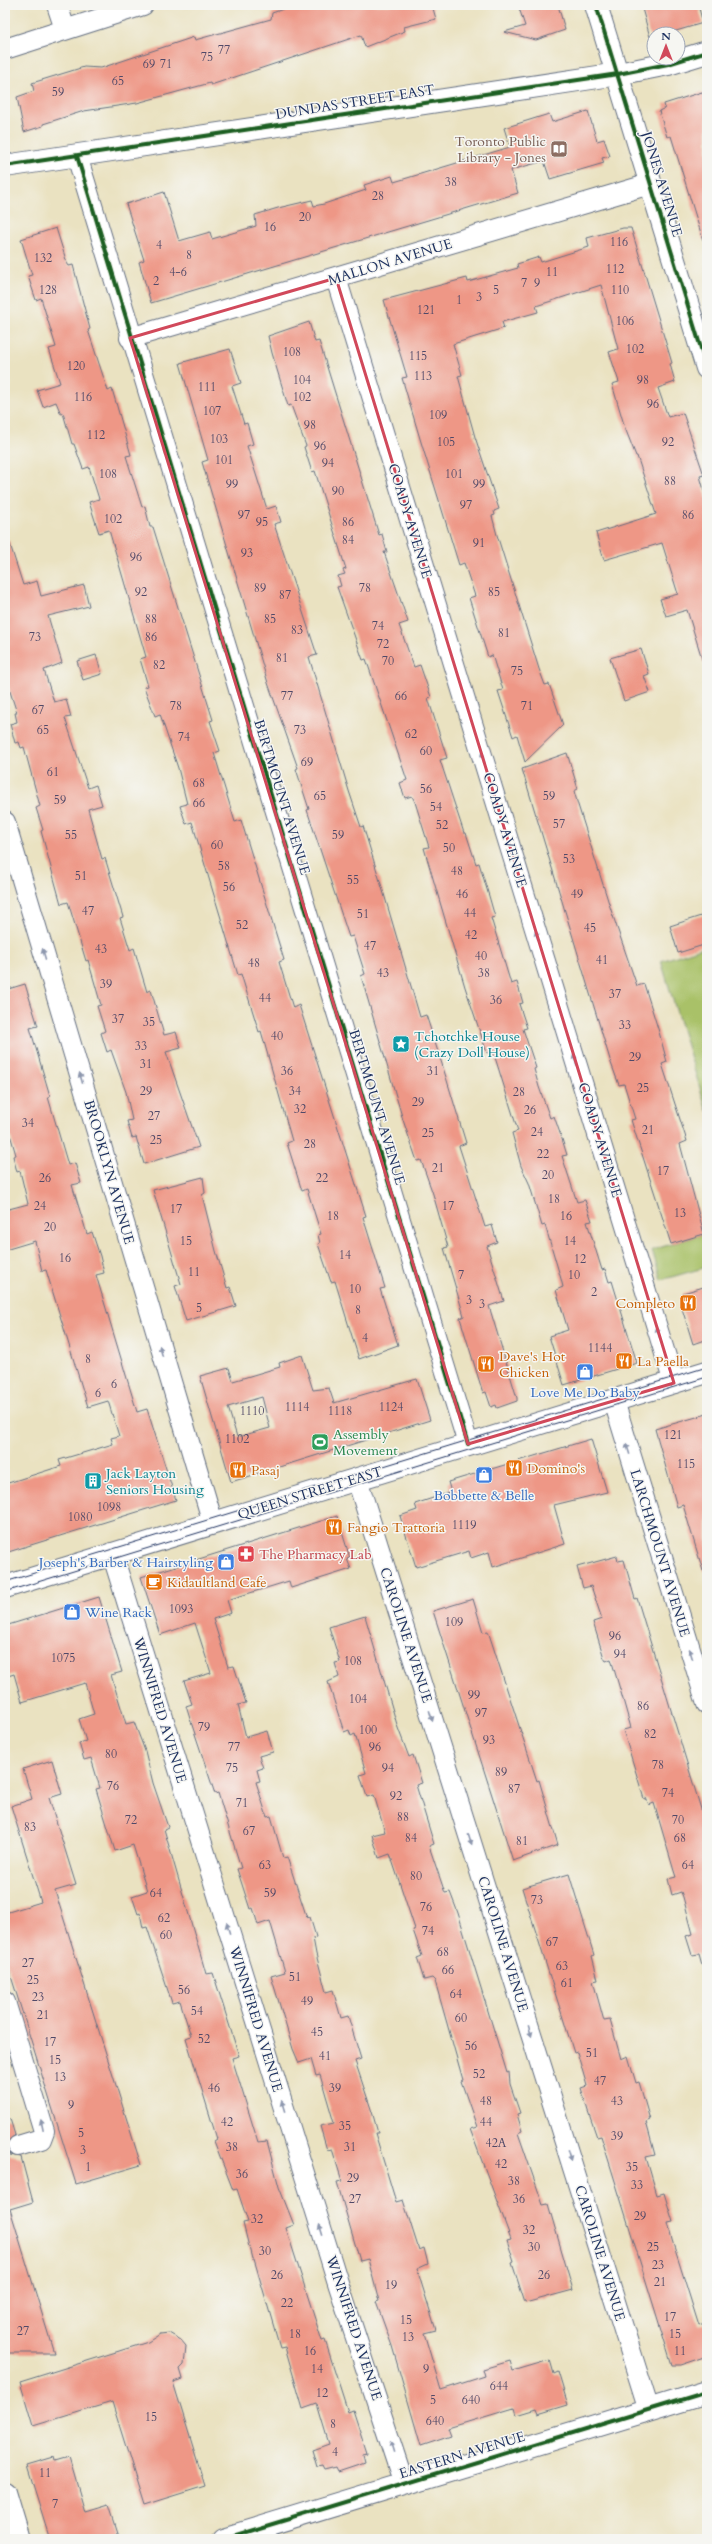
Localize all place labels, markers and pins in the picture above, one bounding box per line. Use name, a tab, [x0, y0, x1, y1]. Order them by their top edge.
place label: Toronto Public Library - Jones	[454, 132, 546, 167]
library icon: Toronto Public Library - Jones	[549, 139, 569, 159]
place label: Tchotchke House (Crazy Doll House)	[414, 1027, 530, 1062]
place icon: Tchotchke House (Crazy Doll House)	[391, 1034, 411, 1054]
restaurant icon: Completo	[678, 1293, 698, 1313]
place label: Completo	[616, 1294, 675, 1313]
place label: Dave's Hot Chicken	[499, 1347, 566, 1382]
restaurant icon: La Paella	[614, 1351, 634, 1371]
place label: La Paella	[637, 1352, 689, 1371]
restaurant icon: Dave's Hot Chicken	[476, 1354, 496, 1374]
shop icon: Love Me Do Baby	[575, 1362, 595, 1382]
place label: Love Me Do Baby	[530, 1383, 640, 1402]
place label: Assembly Movement	[333, 1425, 398, 1460]
sports icon: Assembly Movement	[310, 1432, 330, 1452]
restaurant icon: Domino's	[504, 1458, 524, 1478]
place label: Domino's	[527, 1459, 585, 1478]
restaurant icon: Pasaj	[228, 1460, 248, 1480]
place label: Pasaj	[251, 1461, 280, 1480]
place label: Jack Layton Seniors Housing	[104, 1464, 204, 1499]
shop icon: Bobbette & Belle	[474, 1465, 494, 1485]
building icon: Jack Layton Seniors Housing	[83, 1471, 103, 1491]
place label: Bobbette & Belle	[434, 1486, 534, 1505]
restaurant icon: Fangio Trattoria	[324, 1517, 344, 1537]
place label: Fangio Trattoria	[347, 1518, 445, 1537]
pharmacy icon: The Pharmacy Lab	[236, 1544, 256, 1564]
place label: The Pharmacy Lab	[259, 1545, 372, 1564]
shop icon: Joseph's Barber & Hairstyling	[216, 1552, 236, 1572]
place label: Joseph's Barber & Hairstyling	[37, 1553, 213, 1572]
cafe icon: Kidaultland Cafe	[144, 1572, 164, 1592]
place label: Kidaultland Cafe	[167, 1573, 267, 1592]
shop icon: Wine Rack	[62, 1602, 82, 1622]
place label: Wine Rack	[84, 1603, 153, 1622]

